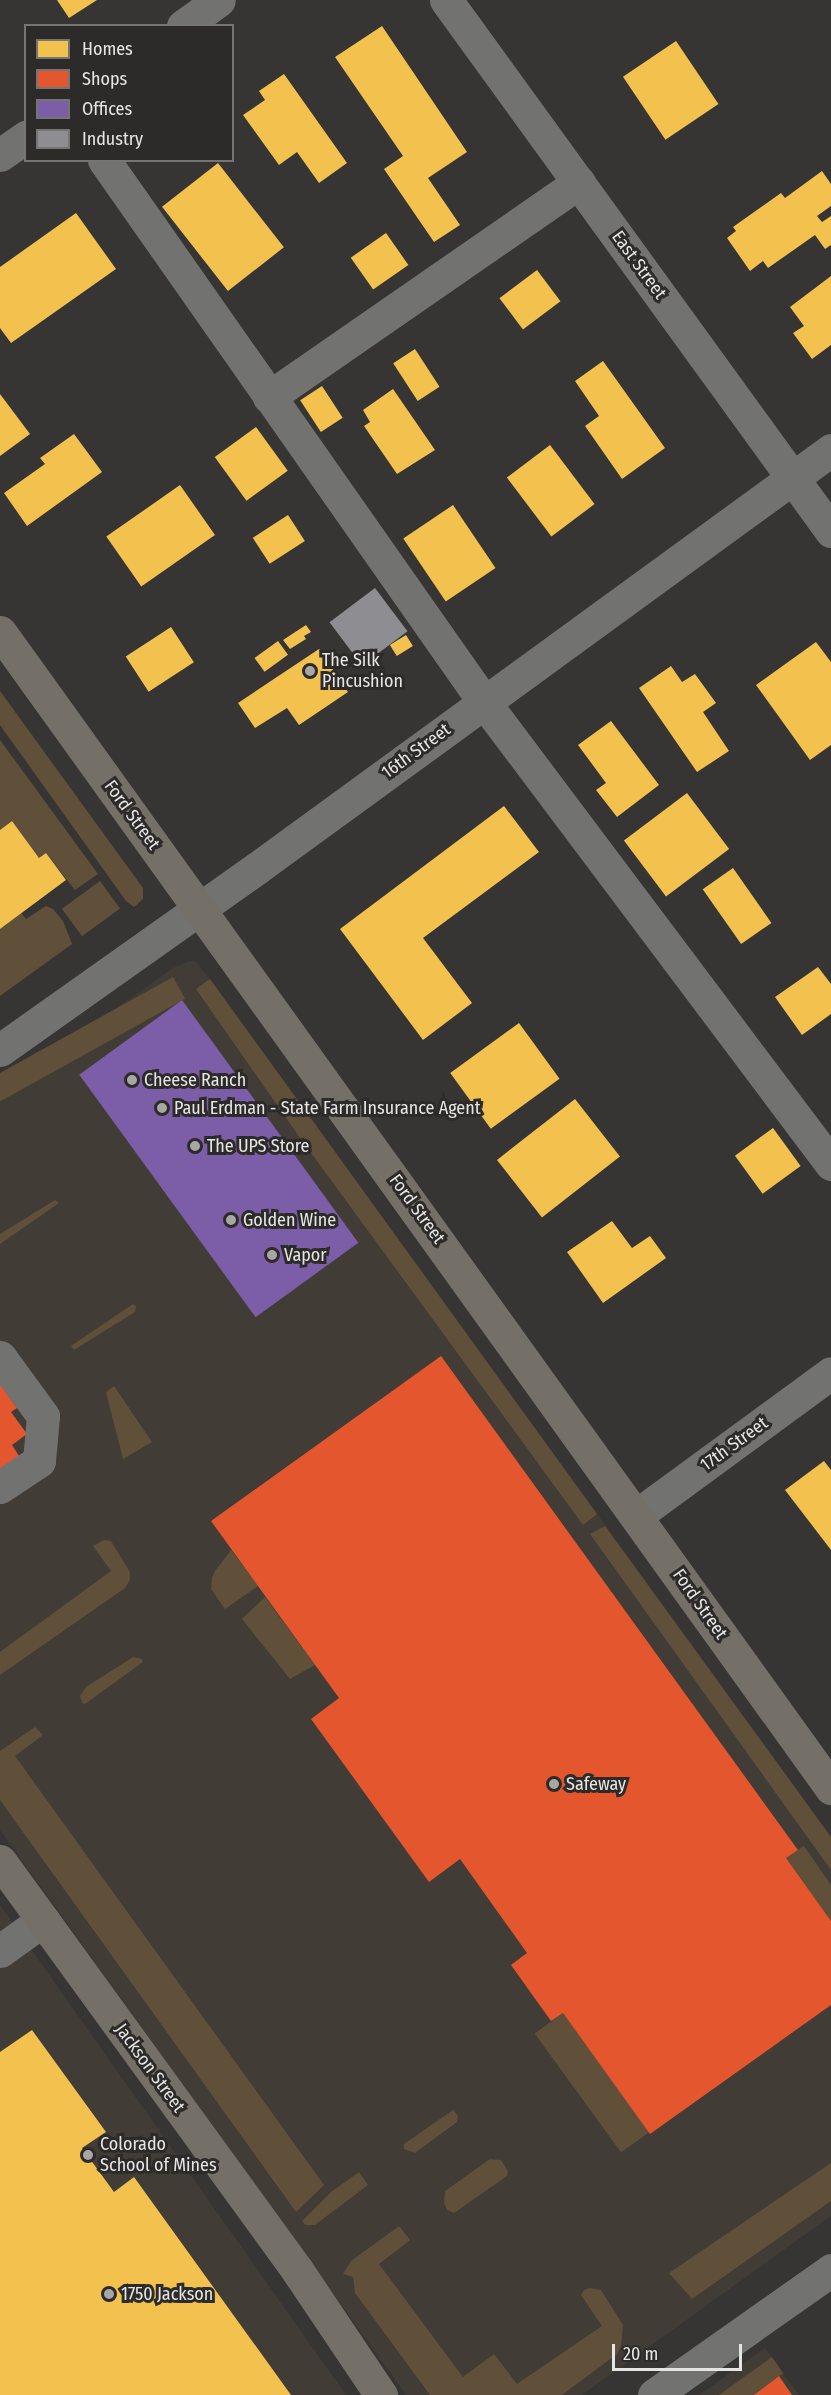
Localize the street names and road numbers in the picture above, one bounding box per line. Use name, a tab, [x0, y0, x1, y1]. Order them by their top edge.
street label: East Street	[607, 227, 671, 303]
street label: 16th Street	[377, 719, 455, 783]
street label: Ford Street	[100, 776, 164, 854]
street label: Ford Street	[385, 1170, 449, 1248]
street label: 17th Street	[696, 1412, 772, 1476]
street label: Ford Street	[668, 1565, 732, 1643]
street label: Jackson Street	[110, 2019, 190, 2117]

